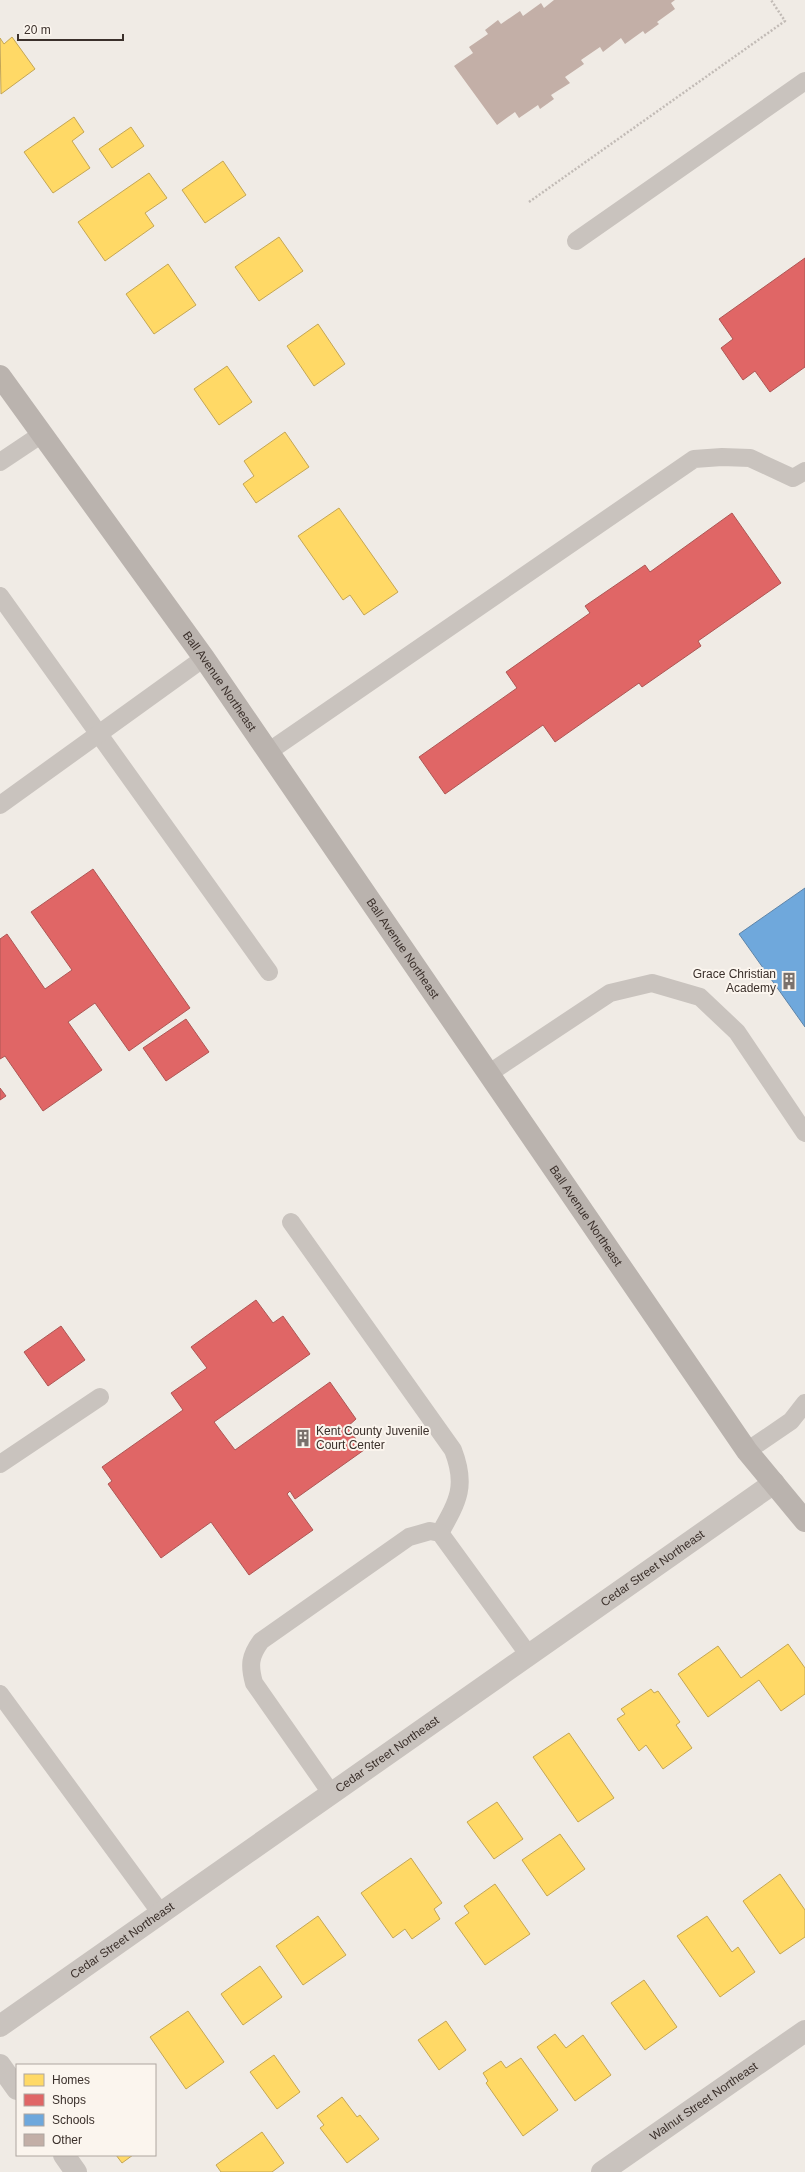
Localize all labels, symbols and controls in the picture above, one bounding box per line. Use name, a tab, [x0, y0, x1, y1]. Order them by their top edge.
scale bar	[18, 16, 123, 42]
text: 20 m	[24, 23, 51, 37]
street label: Ball Avenue Northeast	[180, 628, 259, 735]
street label: Ball Avenue Northeast	[364, 895, 443, 1002]
place label: Grace Christian Academy	[693, 967, 776, 995]
building icon: Grace Christian Academy	[779, 971, 799, 991]
street label: Ball Avenue Northeast	[547, 1163, 626, 1269]
place label: Kent County Juvenile Court Center	[316, 1424, 430, 1452]
building icon: Kent County Juvenile Court Center	[293, 1428, 313, 1448]
street label: Cedar Street Northeast	[598, 1527, 708, 1609]
street label: Cedar Street Northeast	[333, 1713, 442, 1796]
street label: Cedar Street Northeast	[67, 1899, 177, 1982]
street label: Walnut Street Northeast	[647, 2059, 761, 2143]
legend	[16, 2064, 156, 2156]
text: Homes	[52, 2073, 90, 2087]
text: Shops	[52, 2093, 86, 2107]
text: Schools	[52, 2113, 95, 2127]
text: Other	[52, 2133, 82, 2147]

